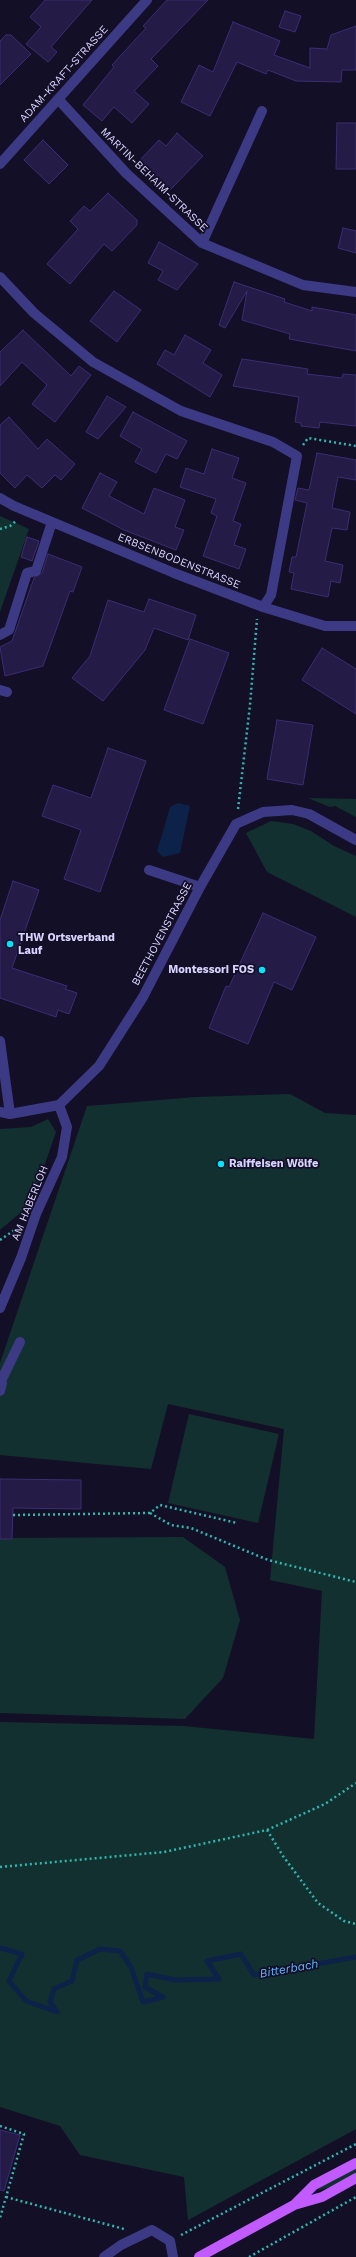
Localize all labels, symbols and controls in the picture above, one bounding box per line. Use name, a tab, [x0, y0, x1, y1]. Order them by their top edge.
street label: ADAM-KRAFT-STRASSE	[17, 23, 111, 125]
street label: MARTIN-BEHAIM-STRASSE	[98, 125, 210, 235]
street label: ERBSENBODENSTRASSE	[116, 530, 242, 592]
street label: BEETHOVENSTRASSE	[129, 880, 195, 988]
place label: THW Ortsverband Lauf	[18, 931, 115, 957]
marker: THW Ortsverband Lauf	[5, 939, 15, 949]
place label: Montessori FOS	[168, 963, 254, 977]
marker: Montessori FOS	[257, 965, 267, 975]
place label: Raiffeisen Wölfe	[229, 1157, 318, 1171]
marker: Raiffeisen Wölfe	[216, 1159, 226, 1169]
street label: AM HABERLOH	[9, 1163, 51, 1243]
water label: Bitterbach	[258, 1957, 320, 1981]

